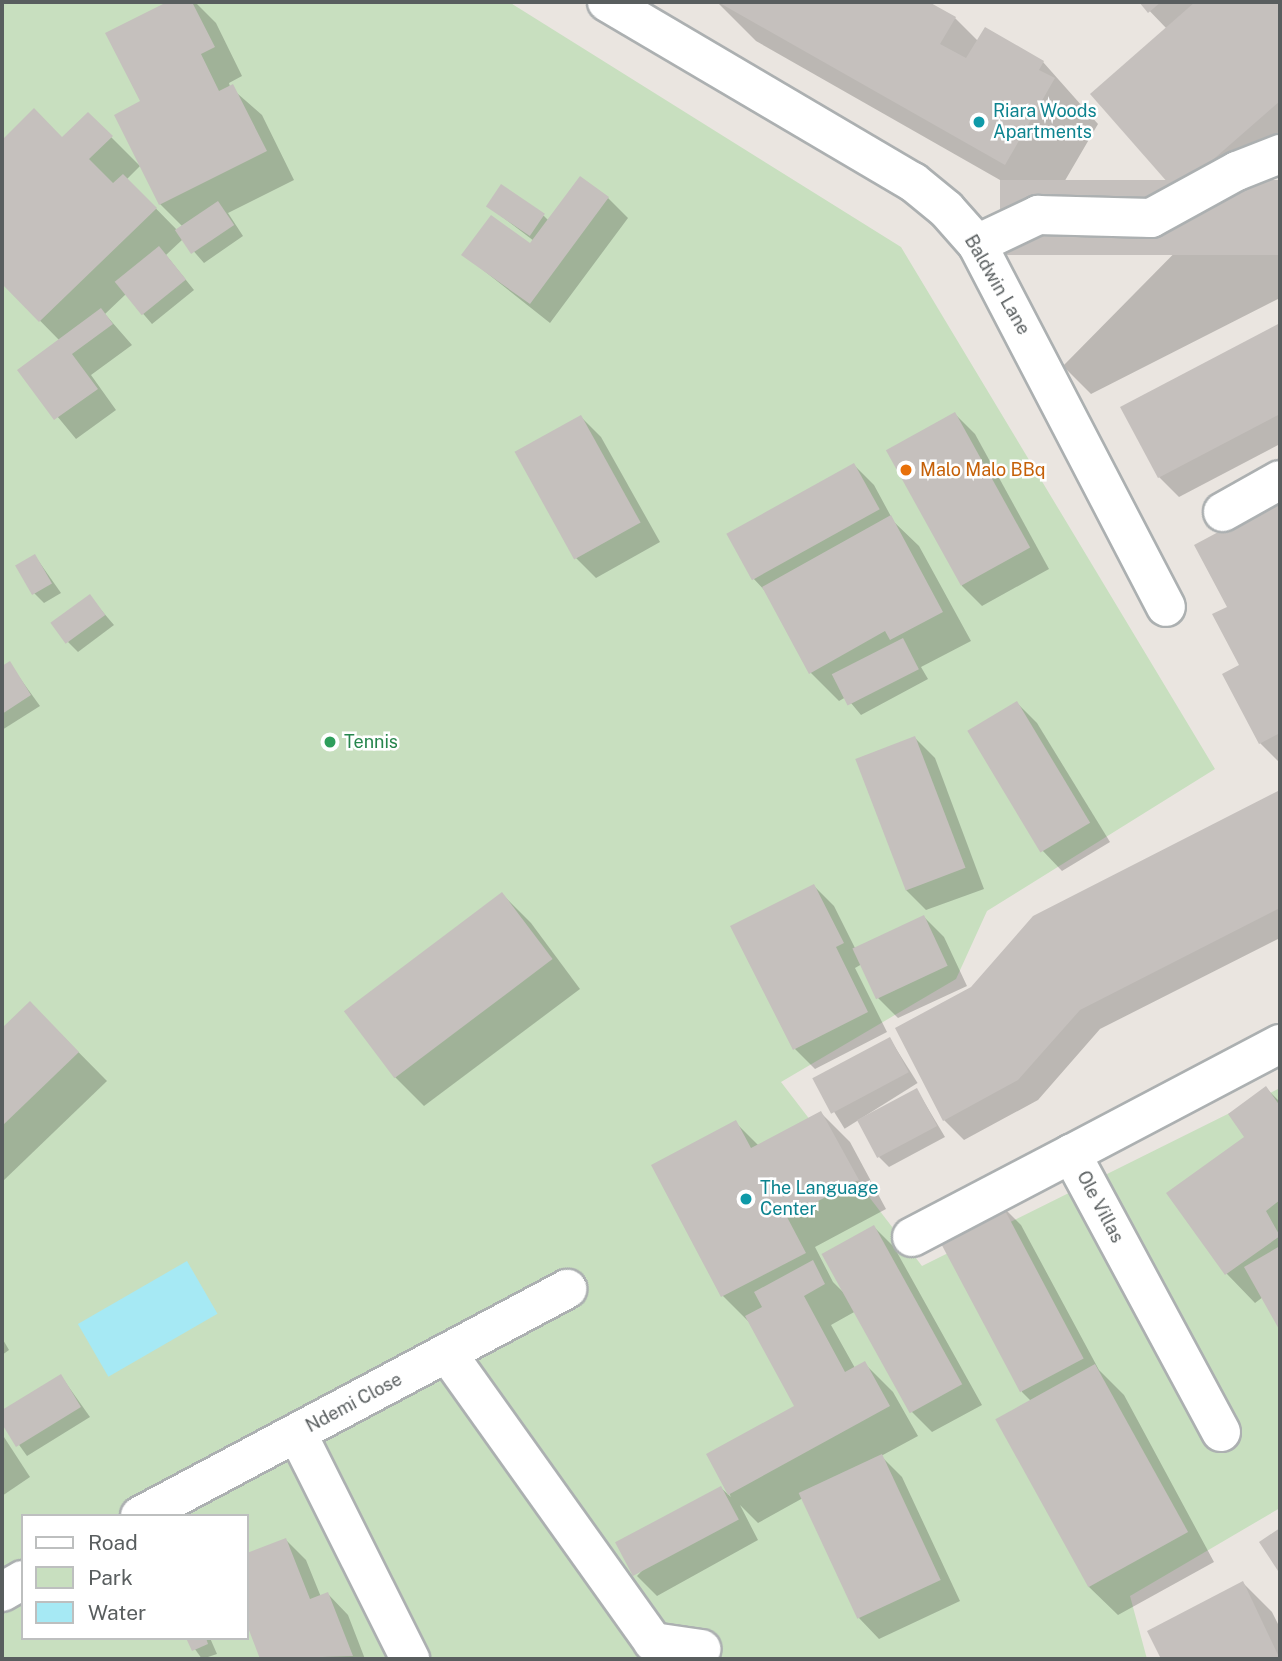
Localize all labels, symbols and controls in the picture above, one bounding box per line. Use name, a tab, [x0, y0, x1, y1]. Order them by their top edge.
place label: Riara Woods Apartments	[993, 101, 1097, 144]
marker: Riara Woods Apartments	[971, 114, 987, 130]
street label: Baldwin Lane	[960, 231, 1034, 339]
place label: Malo Malo BBq	[920, 459, 1046, 481]
marker: Malo Malo BBq	[898, 462, 914, 478]
place label: Tennis	[344, 731, 398, 753]
marker: Tennis	[322, 734, 338, 750]
street label: Ole Villas	[1072, 1167, 1128, 1247]
place label: The Language Center	[760, 1178, 879, 1220]
marker: The Language Center	[738, 1191, 754, 1207]
street label: Ndemi Close	[302, 1369, 406, 1437]
legend	[21, 1514, 248, 1640]
text: Road	[88, 1530, 138, 1555]
text: Park	[88, 1565, 133, 1590]
text: Water	[88, 1600, 146, 1625]

